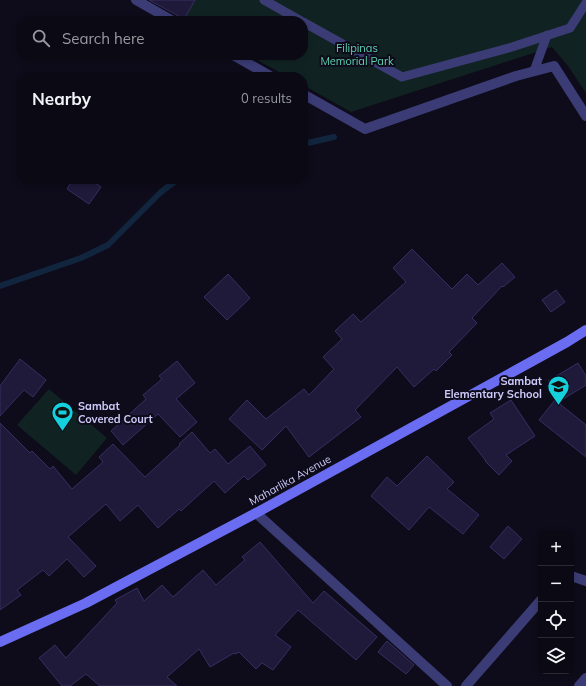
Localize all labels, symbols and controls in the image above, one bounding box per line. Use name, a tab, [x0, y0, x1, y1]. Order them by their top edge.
search box	[16, 16, 308, 60]
icon: search	[30, 27, 52, 49]
text: Search here	[62, 29, 144, 48]
park label: Filipinas Memorial Park	[320, 41, 394, 68]
text: Nearby	[32, 88, 91, 109]
text: 0 results	[241, 90, 292, 106]
place label: Sambat Elementary School	[444, 374, 542, 401]
school or university icon: Sambat Elementary School	[545, 374, 571, 407]
sports icon: Sambat Covered Court	[49, 399, 75, 432]
place label: Sambat Covered Court	[78, 399, 153, 426]
street label: Maharlika Avenue	[246, 452, 334, 508]
map controls	[538, 530, 574, 674]
button: +	[538, 530, 574, 566]
button: −	[538, 566, 574, 602]
button: locate	[538, 602, 574, 638]
button: layers	[538, 638, 574, 674]

